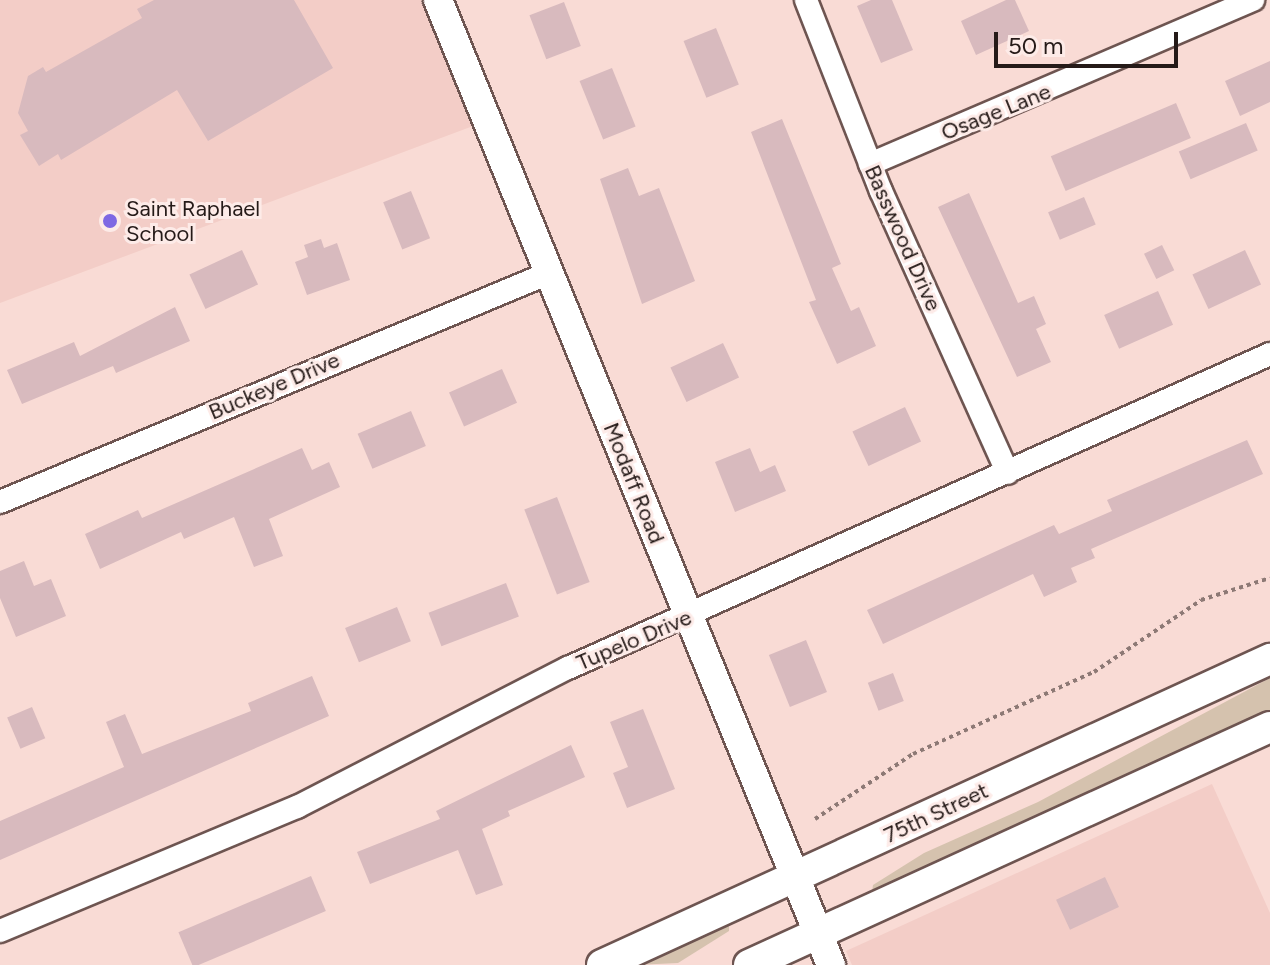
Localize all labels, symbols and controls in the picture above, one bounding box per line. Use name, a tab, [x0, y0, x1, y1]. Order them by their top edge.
scale bar	[998, 16, 1182, 66]
text: 50 m	[1008, 31, 1064, 60]
street label: Osage Lane	[937, 78, 1055, 146]
street label: Basswood Drive	[859, 161, 947, 315]
place label: Saint Raphael School	[126, 195, 260, 246]
marker: Saint Raphael School	[101, 212, 119, 230]
street label: Buckeye Drive	[205, 347, 343, 425]
street label: Modaff Road	[598, 419, 670, 547]
street label: Tupelo Drive	[573, 604, 695, 676]
street label: 75th Street	[880, 777, 992, 849]

